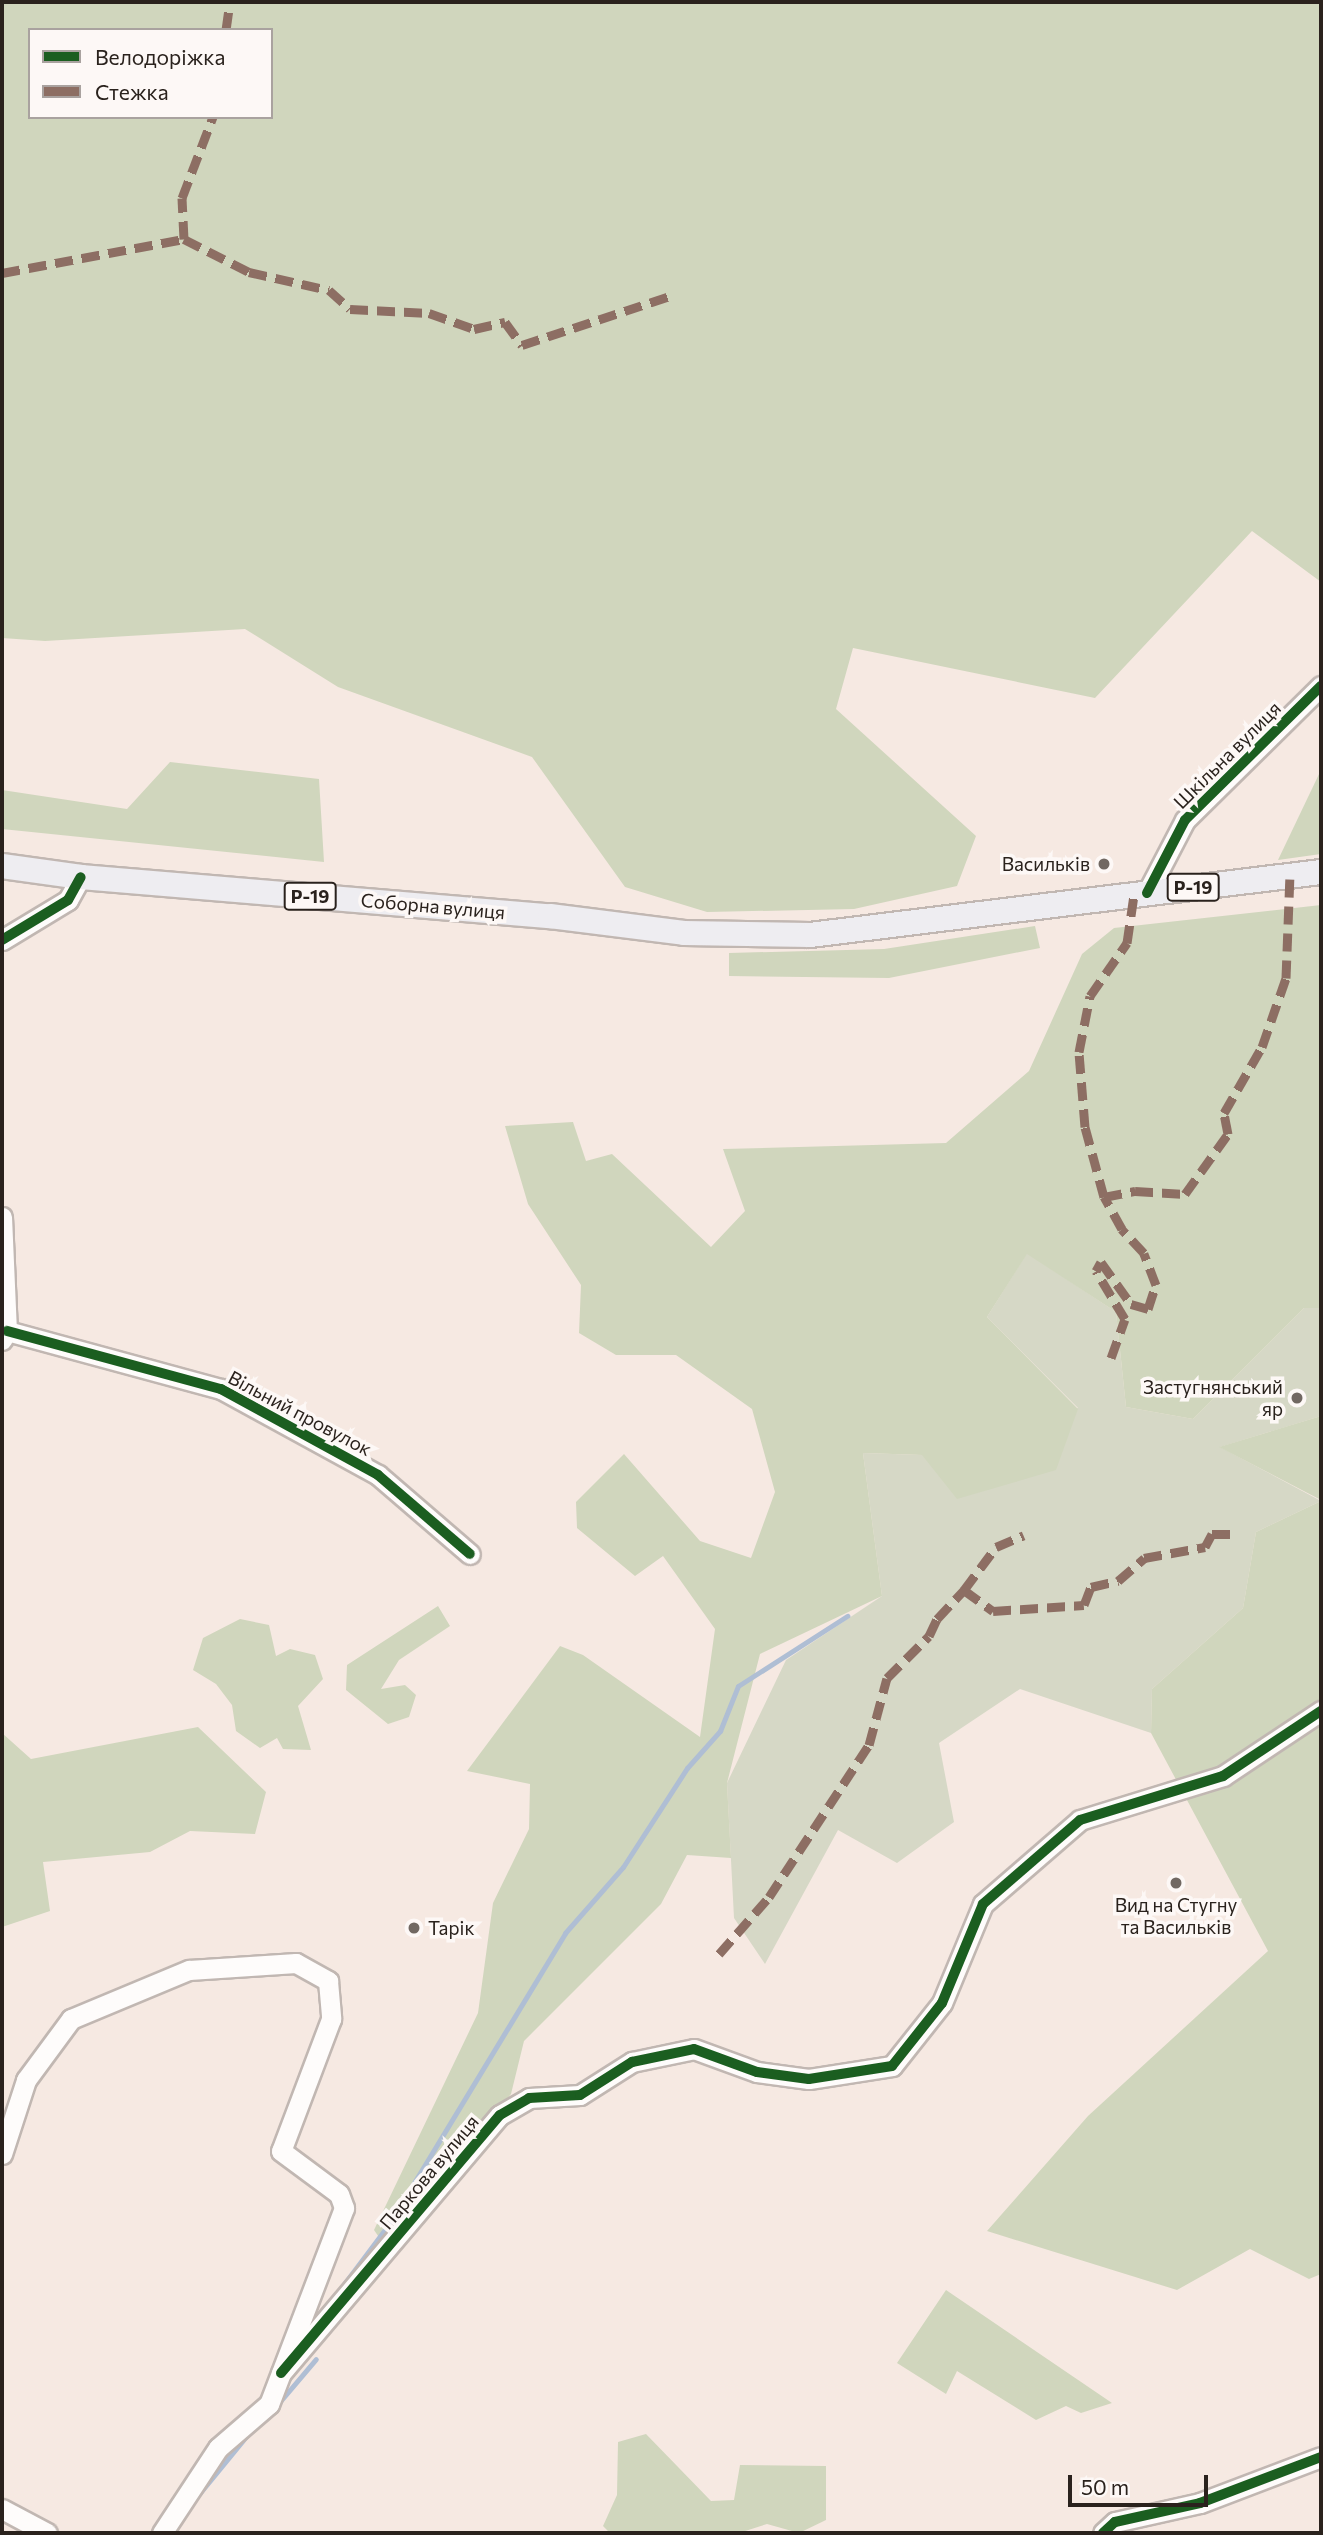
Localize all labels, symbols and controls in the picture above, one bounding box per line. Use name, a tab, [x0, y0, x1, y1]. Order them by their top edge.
legend	[28, 28, 273, 119]
text: Велодоріжка	[95, 44, 225, 69]
text: Стежка	[95, 79, 169, 104]
street label: Шкільна вулиця	[1169, 697, 1285, 813]
place label: Васильків	[1002, 853, 1090, 875]
marker: Васильків	[1096, 856, 1112, 872]
road number: Р-19	[1165, 872, 1221, 902]
road number: Р-19	[282, 882, 338, 911]
street label: Соборна вулиця	[360, 888, 506, 924]
street label: Вільний провулок	[224, 1366, 376, 1460]
place label: Застугнянський яр	[1143, 1376, 1283, 1420]
marker: Застугнянський яр	[1289, 1390, 1305, 1406]
marker: Вид на Стугну та Васильків	[1168, 1875, 1184, 1891]
place label: Вид на Стугну та Васильків	[1115, 1894, 1237, 1938]
place label: Тарік	[428, 1917, 475, 1939]
marker: Тарік	[406, 1920, 422, 1936]
street label: Паркова вулиця	[375, 2110, 483, 2234]
scale bar	[1071, 2462, 1211, 2506]
text: 50 m	[1081, 2474, 1129, 2499]

